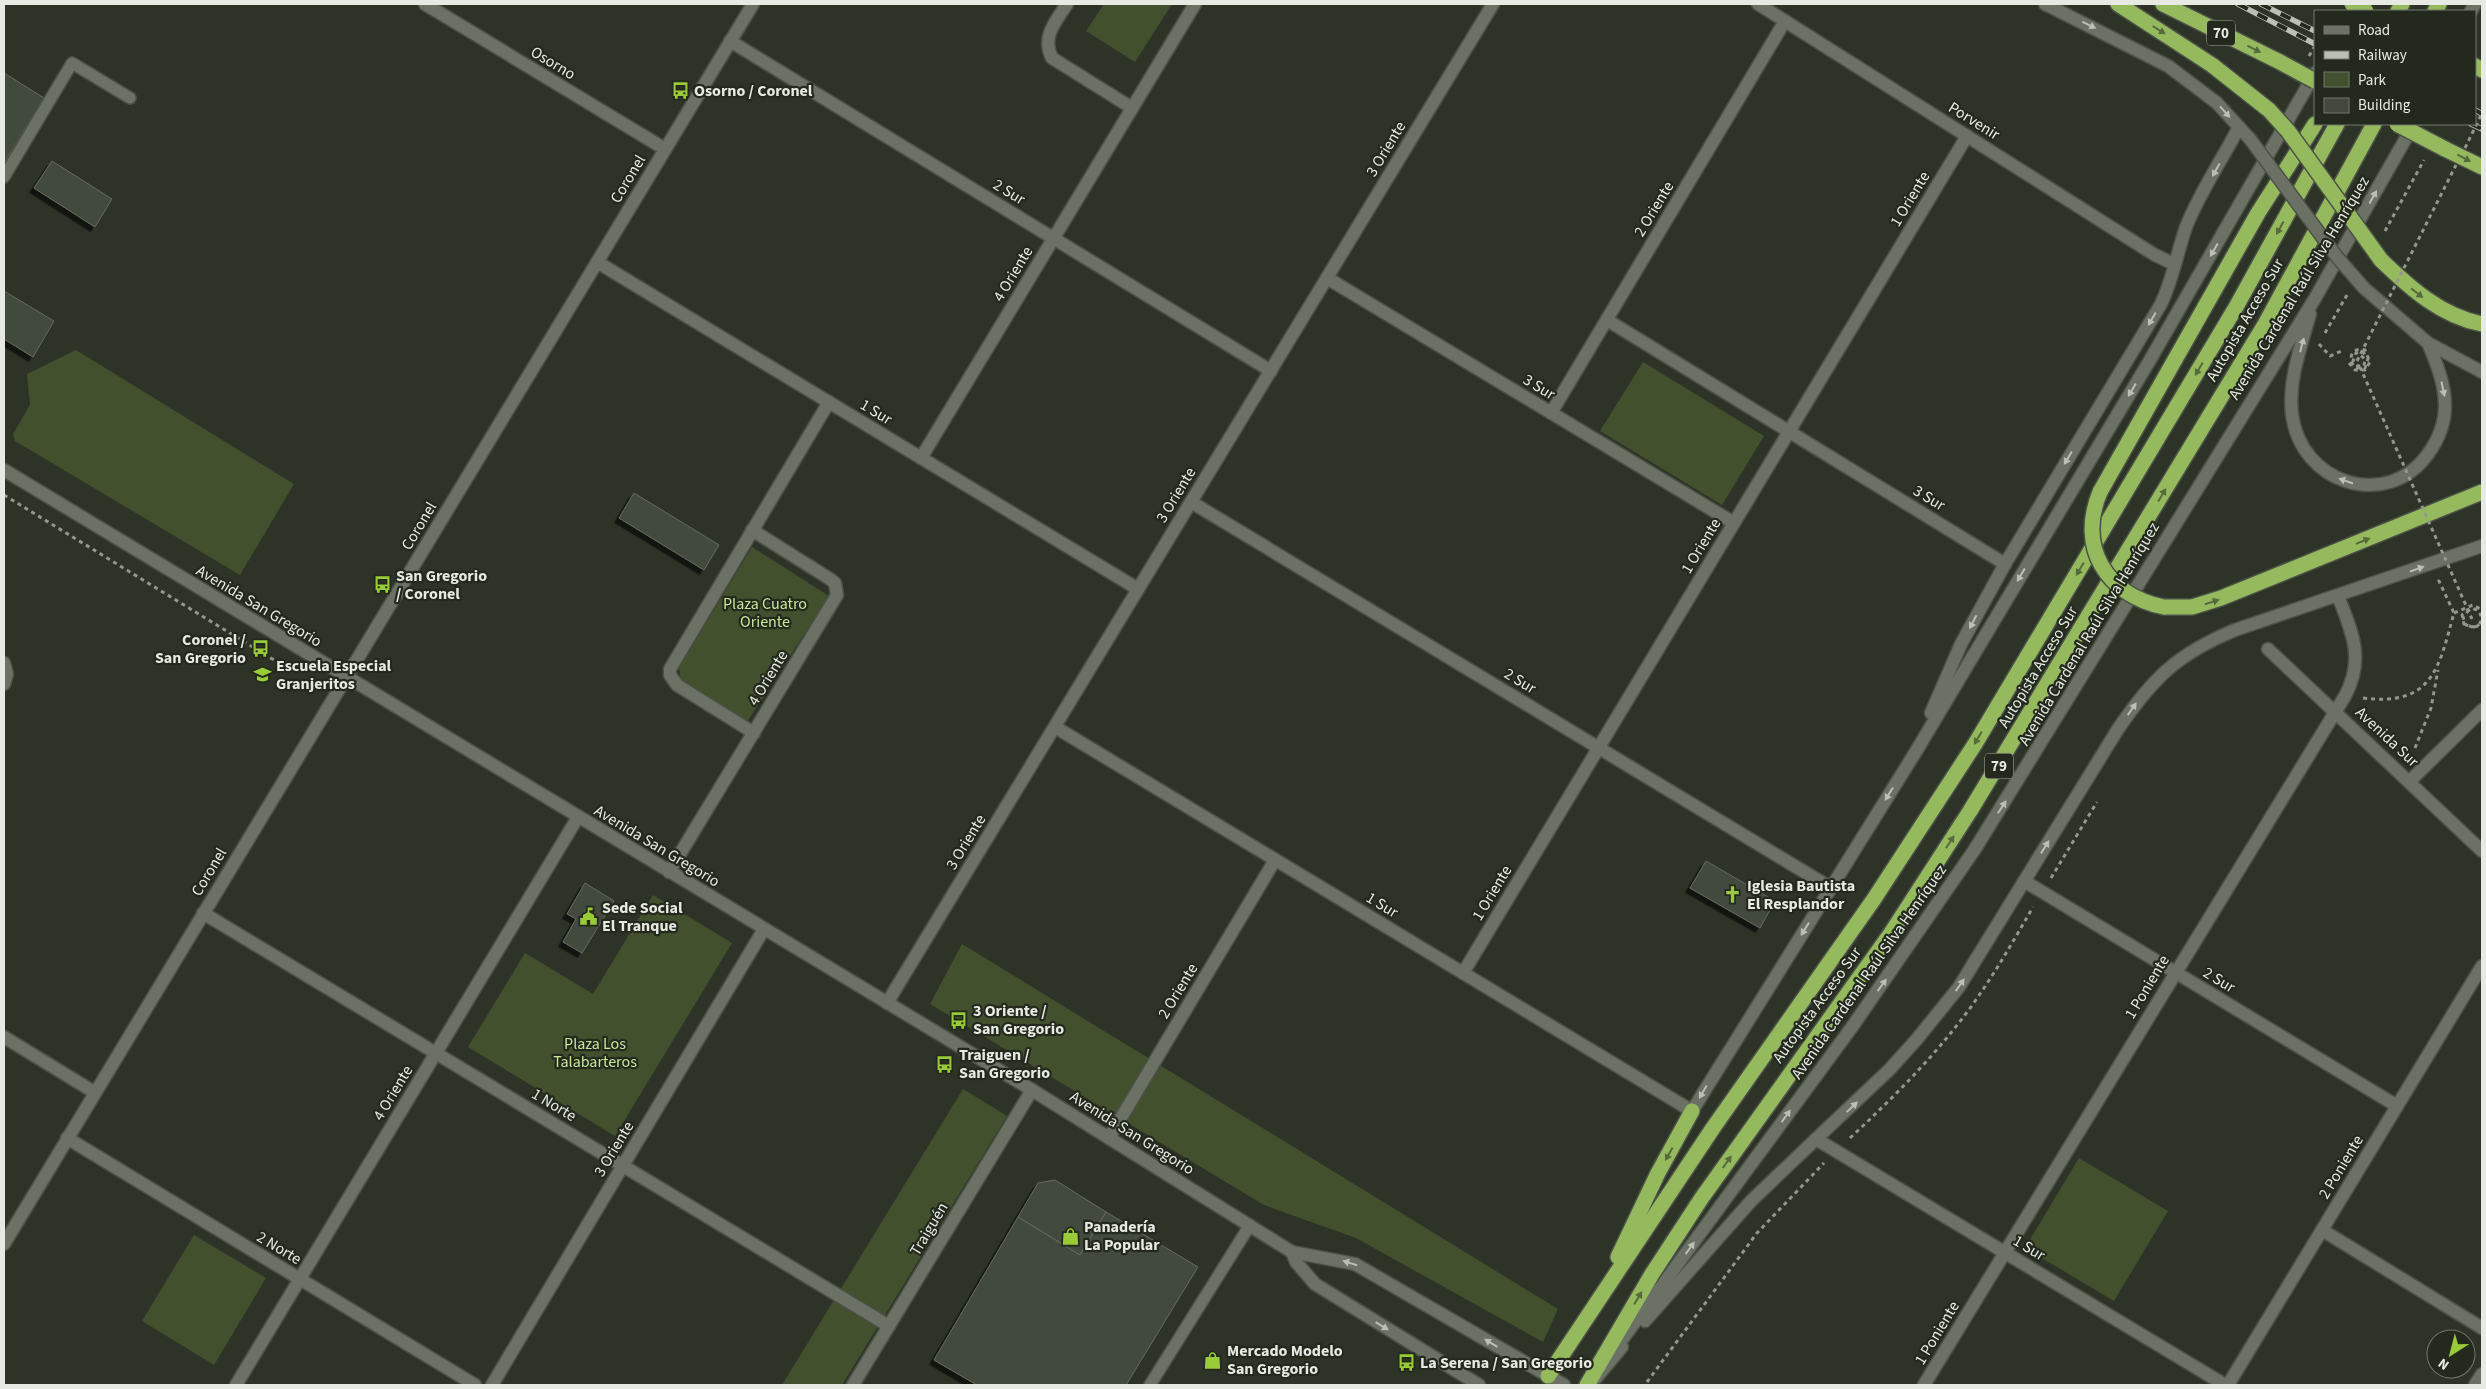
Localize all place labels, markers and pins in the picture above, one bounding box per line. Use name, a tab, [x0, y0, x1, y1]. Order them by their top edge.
place label: Osorno / Coronel	[694, 80, 813, 102]
bus stop icon: Osorno / Coronel	[670, 81, 690, 101]
place label: San Gregorio / Coronel	[396, 565, 487, 605]
bus stop icon: San Gregorio / Coronel	[372, 575, 392, 595]
place label: Coronel / San Gregorio	[155, 629, 246, 669]
bus stop icon: Coronel / San Gregorio	[250, 639, 270, 659]
place label: Escuela Especial Granjeritos	[276, 655, 392, 695]
school or university icon: Escuela Especial Granjeritos	[252, 665, 272, 685]
place label: Iglesia Bautista El Resplandor	[1747, 875, 1855, 915]
church icon: Iglesia Bautista El Resplandor	[1723, 885, 1743, 905]
place label: Sede Social El Tranque	[602, 897, 683, 937]
public building icon: Sede Social El Tranque	[578, 907, 598, 927]
place label: 3 Oriente / San Gregorio	[973, 1000, 1064, 1040]
bus stop icon: 3 Oriente / San Gregorio	[949, 1010, 969, 1030]
place label: Traiguen / San Gregorio	[959, 1044, 1050, 1084]
bus stop icon: Traiguen / San Gregorio	[935, 1054, 955, 1074]
place label: Panadería La Popular	[1084, 1216, 1160, 1256]
shop icon: Panadería La Popular	[1060, 1226, 1080, 1246]
place label: Mercado Modelo San Gregorio	[1227, 1340, 1343, 1380]
shop icon: Mercado Modelo San Gregorio	[1203, 1350, 1223, 1370]
place label: La Serena / San Gregorio	[1420, 1352, 1592, 1374]
bus stop icon: La Serena / San Gregorio	[1396, 1353, 1416, 1373]

